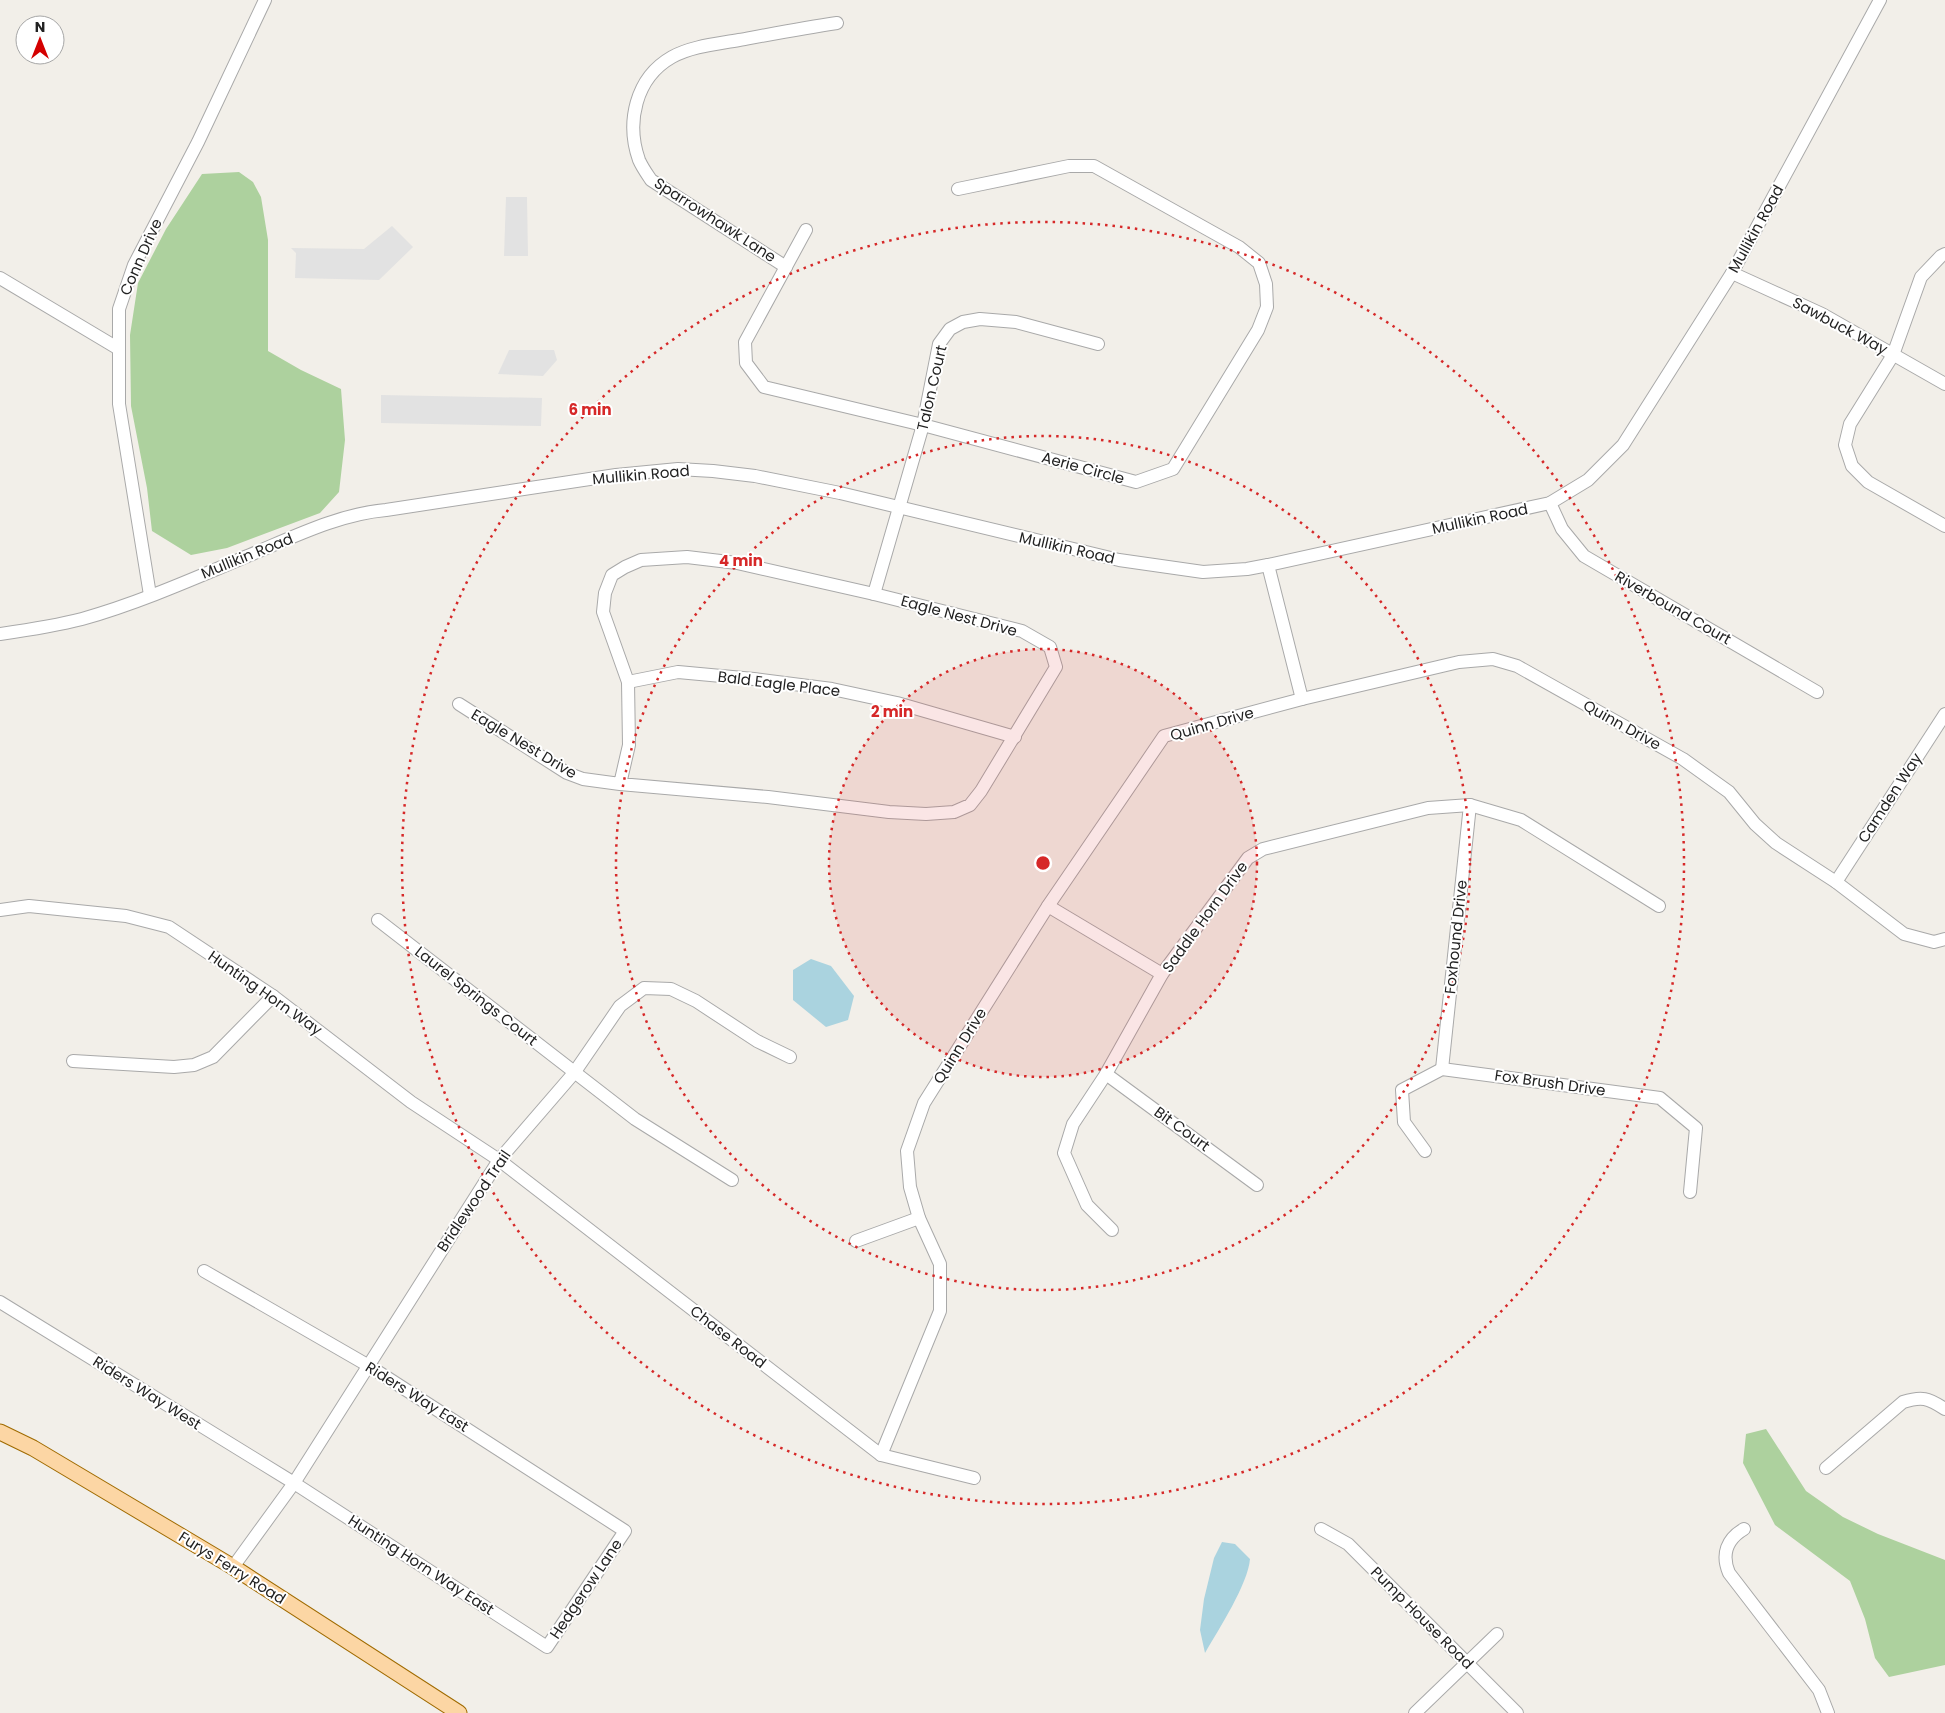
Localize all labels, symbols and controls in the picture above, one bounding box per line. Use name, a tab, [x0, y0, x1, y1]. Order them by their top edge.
north arrow	[15, 15, 65, 65]
text: N	[35, 17, 45, 37]
street label: Sparrowhawk Lane	[650, 172, 780, 267]
street label: Mullikin Road	[1723, 181, 1788, 277]
street label: Conn Drive	[114, 215, 167, 299]
street label: Sawbuck Way	[1789, 292, 1892, 360]
street label: Talon Court	[911, 343, 952, 433]
text: 6 min	[568, 399, 612, 420]
street label: Aerie Circle	[1039, 446, 1127, 489]
street label: Mullikin Road	[591, 460, 690, 489]
street label: Mullikin Road	[1430, 498, 1530, 539]
street label: Mullikin Road	[1017, 526, 1117, 569]
street label: Mullikin Road	[198, 528, 296, 584]
text: 4 min	[719, 550, 763, 571]
street label: Riverbound Court	[1611, 566, 1735, 649]
street label: Eagle Nest Drive	[899, 590, 1020, 641]
street label: Bald Eagle Place	[717, 666, 841, 701]
street label: Quinn Drive	[1580, 695, 1665, 755]
text: 2 min	[871, 701, 913, 722]
street label: Quinn Drive	[1168, 702, 1256, 745]
street label: Eagle Nest Drive	[468, 704, 581, 783]
street label: Camden Way	[1853, 748, 1927, 847]
centre of rings	[1034, 854, 1052, 872]
street label: Saddle Horn Drive	[1157, 857, 1252, 977]
street label: Foxhound Drive	[1439, 879, 1472, 995]
street label: Laurel Springs Court	[411, 941, 542, 1050]
street label: Hunting Horn Way	[204, 945, 327, 1040]
street label: Quinn Drive	[928, 1004, 991, 1088]
street label: Fox Brush Drive	[1493, 1064, 1607, 1101]
street label: Bit Court	[1150, 1101, 1214, 1156]
street label: Bridlewood Trail	[432, 1146, 515, 1256]
street label: Chase Road	[686, 1300, 771, 1373]
street label: Riders Way West	[89, 1351, 205, 1434]
street label: Riders Way East	[362, 1356, 473, 1437]
street label: Hunting Horn Way East	[344, 1509, 498, 1620]
street label: Furys Ferry Road	[175, 1526, 290, 1609]
street label: Hedgerow Lane	[544, 1535, 627, 1643]
street label: Pump House Road	[1366, 1562, 1478, 1674]

